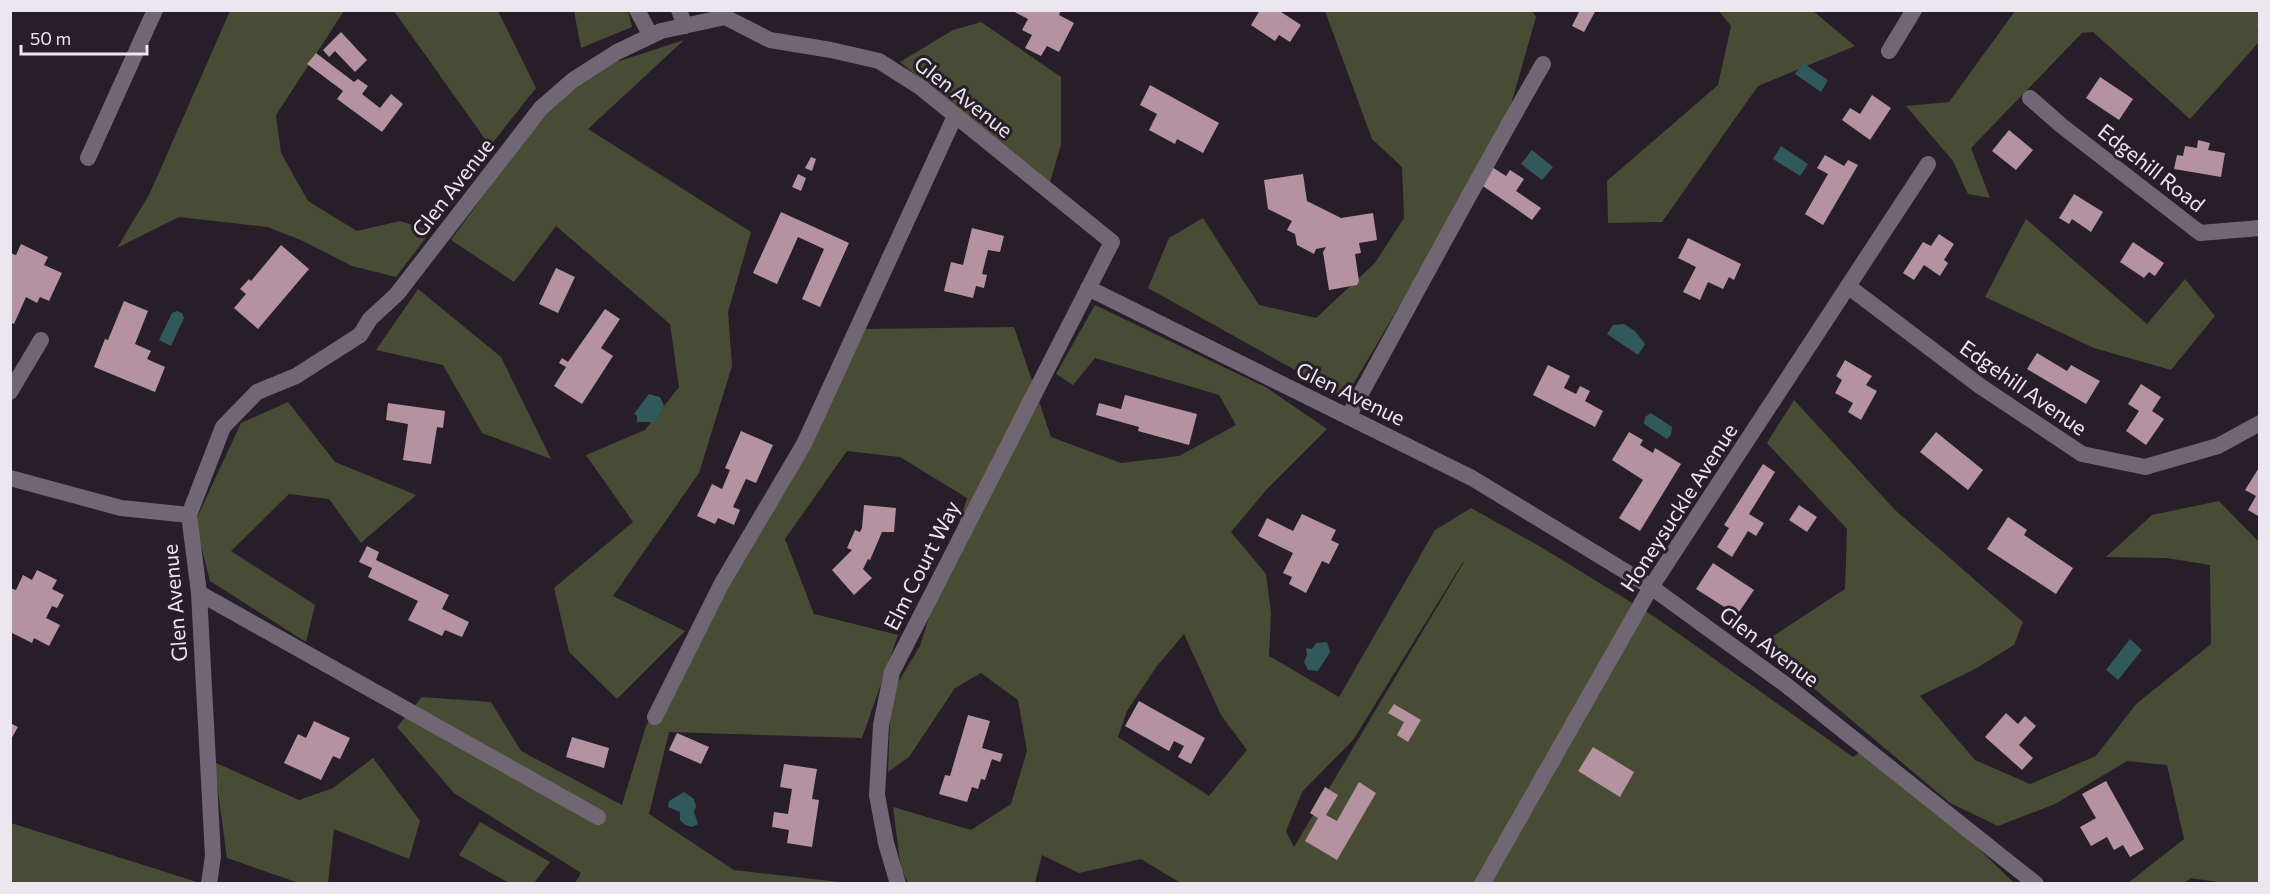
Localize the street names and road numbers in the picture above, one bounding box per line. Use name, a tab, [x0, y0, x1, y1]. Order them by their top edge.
street label: Glen Avenue	[910, 50, 1018, 142]
street label: Edgehill Road	[2094, 118, 2210, 216]
street label: Glen Avenue	[406, 133, 498, 241]
street label: Edgehill Avenue	[1956, 334, 2092, 440]
street label: Glen Avenue	[1293, 356, 1409, 430]
street label: Honeysuckle Avenue	[1614, 418, 1742, 596]
street label: Elm Court Way	[878, 496, 964, 634]
street label: Glen Avenue	[156, 543, 192, 663]
street label: Glen Avenue	[1715, 601, 1825, 691]

